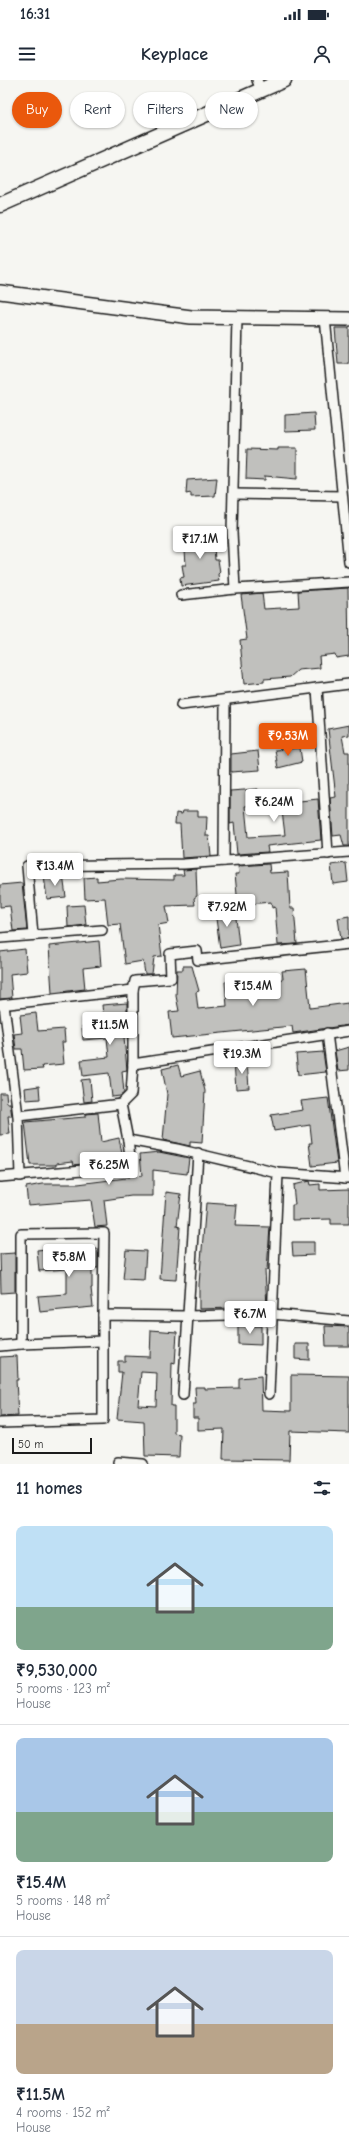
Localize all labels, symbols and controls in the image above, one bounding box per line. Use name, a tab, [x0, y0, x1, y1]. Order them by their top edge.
text: 16:31	[20, 5, 50, 23]
icon: menu	[16, 43, 38, 65]
icon: person	[311, 43, 333, 65]
text: Keyplace	[141, 44, 208, 65]
chip: Buy	[12, 92, 62, 128]
chip: Rent	[70, 92, 125, 128]
chip: Filters	[133, 92, 197, 128]
chip: New	[205, 92, 258, 128]
pin: ₹17.1M	[167, 526, 233, 560]
text: ₹17.1M	[182, 531, 218, 546]
pin: ₹9.53M	[255, 723, 321, 757]
text: ₹9.53M	[268, 728, 308, 743]
pin: ₹6.24M	[241, 789, 307, 823]
text: ₹6.24M	[254, 794, 294, 809]
pin: ₹13.4M	[22, 853, 88, 887]
text: ₹13.4M	[36, 858, 74, 873]
pin: ₹7.92M	[194, 894, 260, 928]
text: ₹7.92M	[207, 899, 247, 914]
pin: ₹15.4M	[220, 973, 286, 1007]
text: ₹15.4M	[234, 978, 272, 993]
pin: ₹11.5M	[77, 1012, 143, 1046]
text: ₹11.5M	[91, 1017, 129, 1032]
pin: ₹19.3M	[209, 1041, 275, 1075]
text: ₹19.3M	[223, 1046, 261, 1061]
pin: ₹6.25M	[76, 1152, 142, 1186]
text: ₹6.25M	[89, 1157, 129, 1172]
pin: ₹5.8M	[41, 1244, 97, 1278]
text: ₹5.8M	[52, 1249, 86, 1264]
pin: ₹6.7M	[222, 1301, 278, 1335]
text: ₹6.7M	[234, 1306, 266, 1321]
scale bar	[12, 1436, 92, 1455]
text: 50 m	[18, 1438, 43, 1451]
icon: filters	[311, 1477, 333, 1499]
text: 11 homes	[16, 1479, 82, 1498]
icon: home	[139, 1552, 211, 1624]
text: ₹9,530,000	[16, 1661, 97, 1680]
text: 5 rooms · 123 m²	[16, 1681, 110, 1696]
text: House	[16, 1696, 51, 1711]
icon: home	[139, 1764, 211, 1836]
text: ₹15.4M	[16, 1873, 66, 1892]
text: 5 rooms · 148 m²	[16, 1893, 110, 1908]
text: House	[16, 1908, 51, 1923]
icon: home	[139, 1976, 211, 2048]
text: ₹11.5M	[16, 2085, 65, 2104]
text: 4 rooms · 152 m²	[16, 2105, 110, 2120]
text: House	[16, 2120, 51, 2135]

